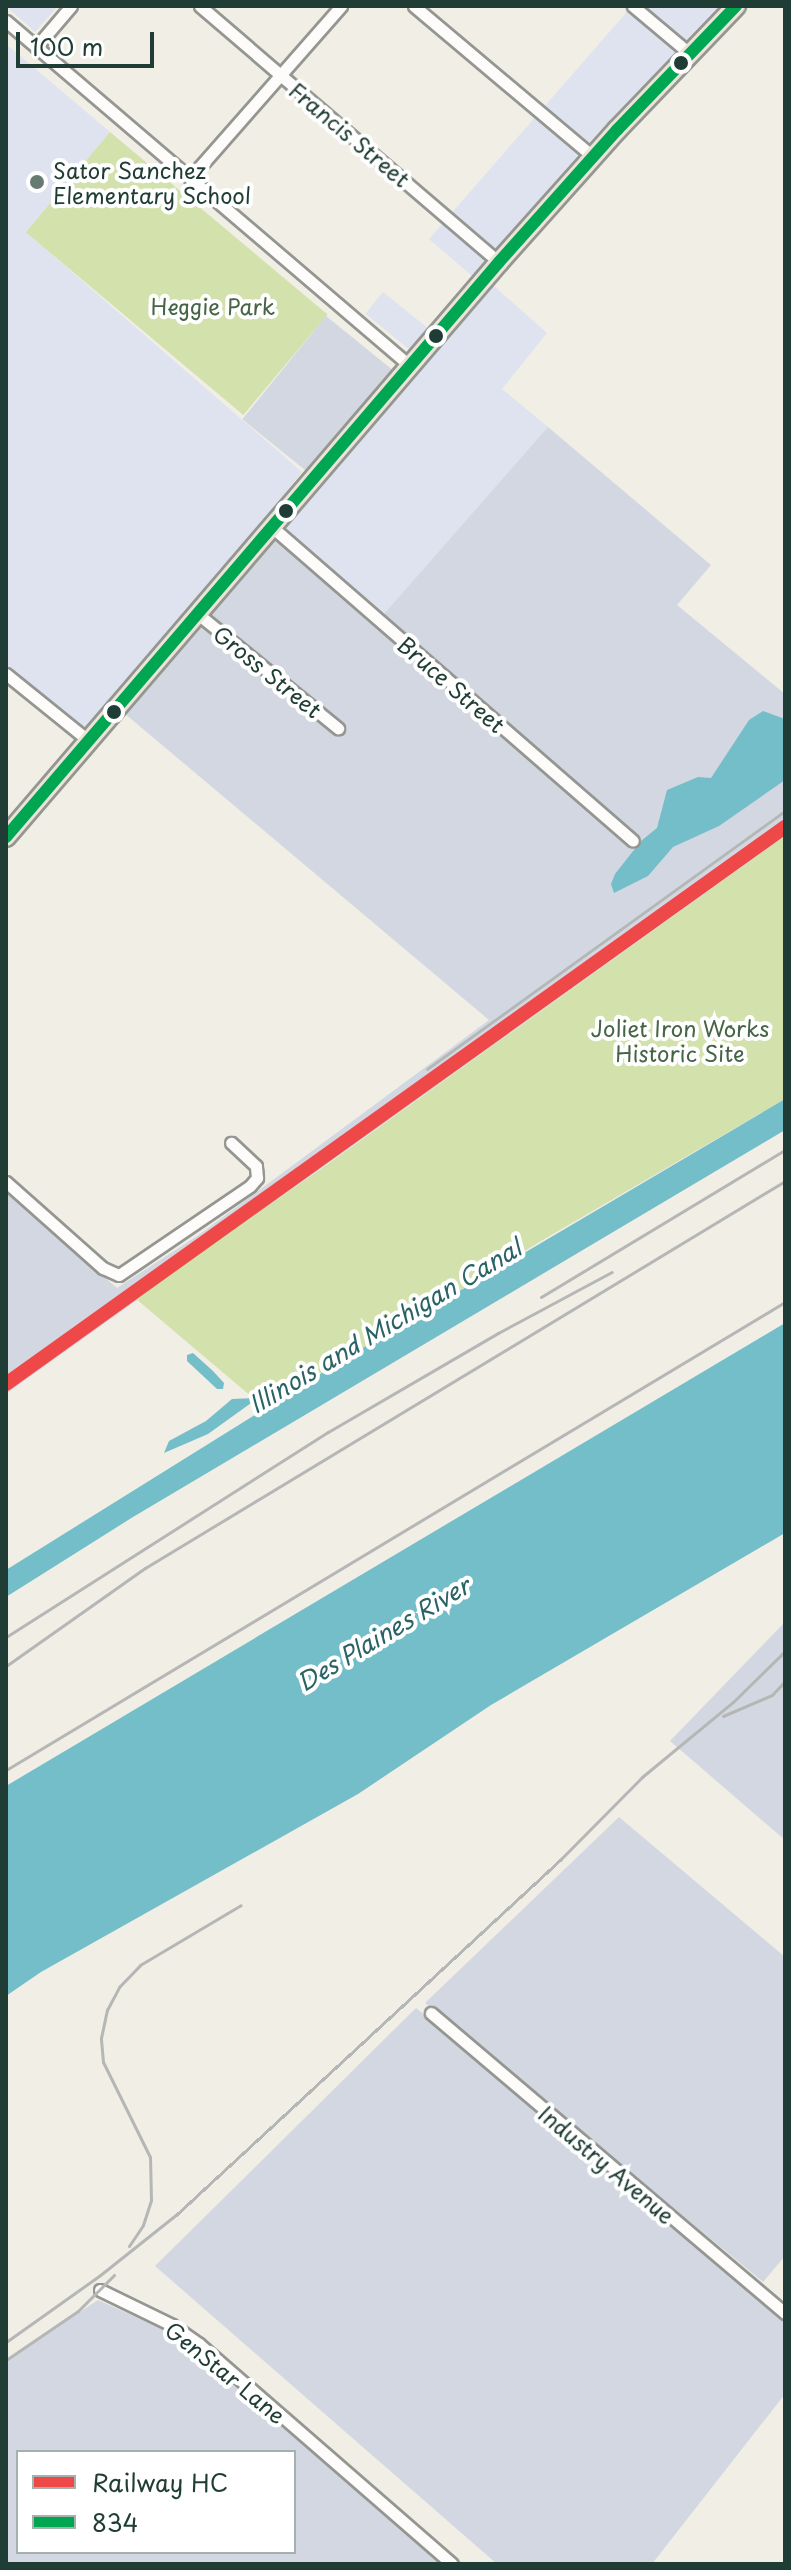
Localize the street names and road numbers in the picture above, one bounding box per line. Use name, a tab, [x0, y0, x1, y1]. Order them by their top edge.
street label: Francis Street	[284, 76, 416, 192]
street label: Gross Street	[208, 619, 328, 723]
street label: Bruce Street	[393, 630, 511, 738]
street label: Industry Avenue	[534, 2099, 680, 2229]
street label: GenStar Lane	[160, 2315, 292, 2429]

